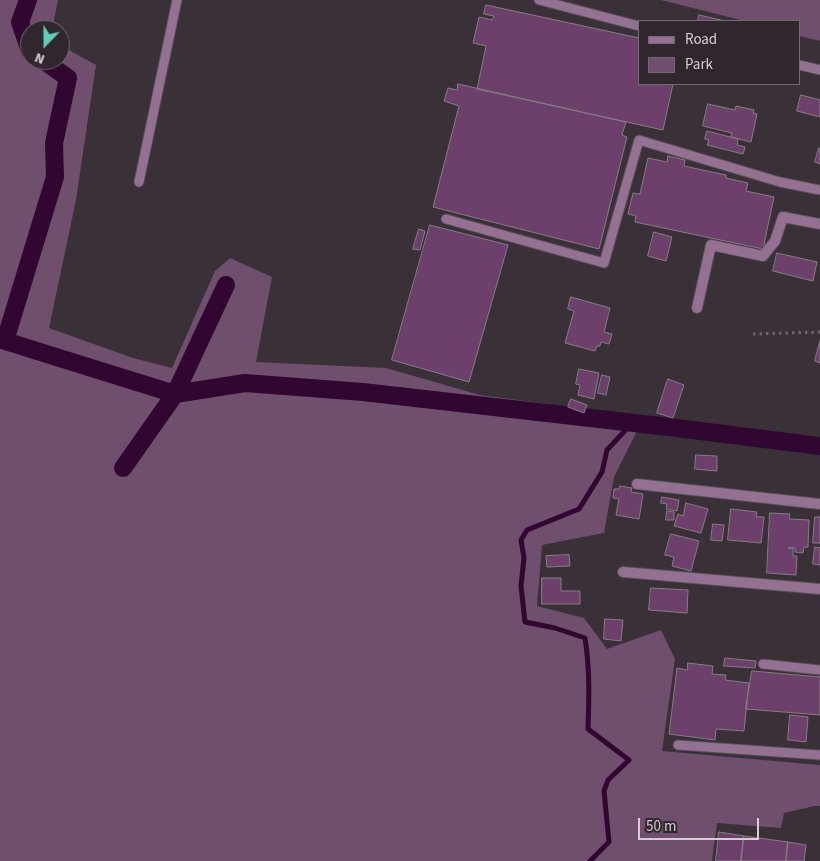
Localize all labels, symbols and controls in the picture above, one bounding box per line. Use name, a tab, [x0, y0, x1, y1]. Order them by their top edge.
north arrow	[20, 20, 70, 70]
legend	[638, 20, 800, 85]
text: Road	[685, 29, 717, 50]
text: N	[32, 47, 48, 69]
text: Park	[685, 54, 713, 75]
scale bar	[640, 808, 761, 840]
text: 50 m	[646, 816, 676, 837]

